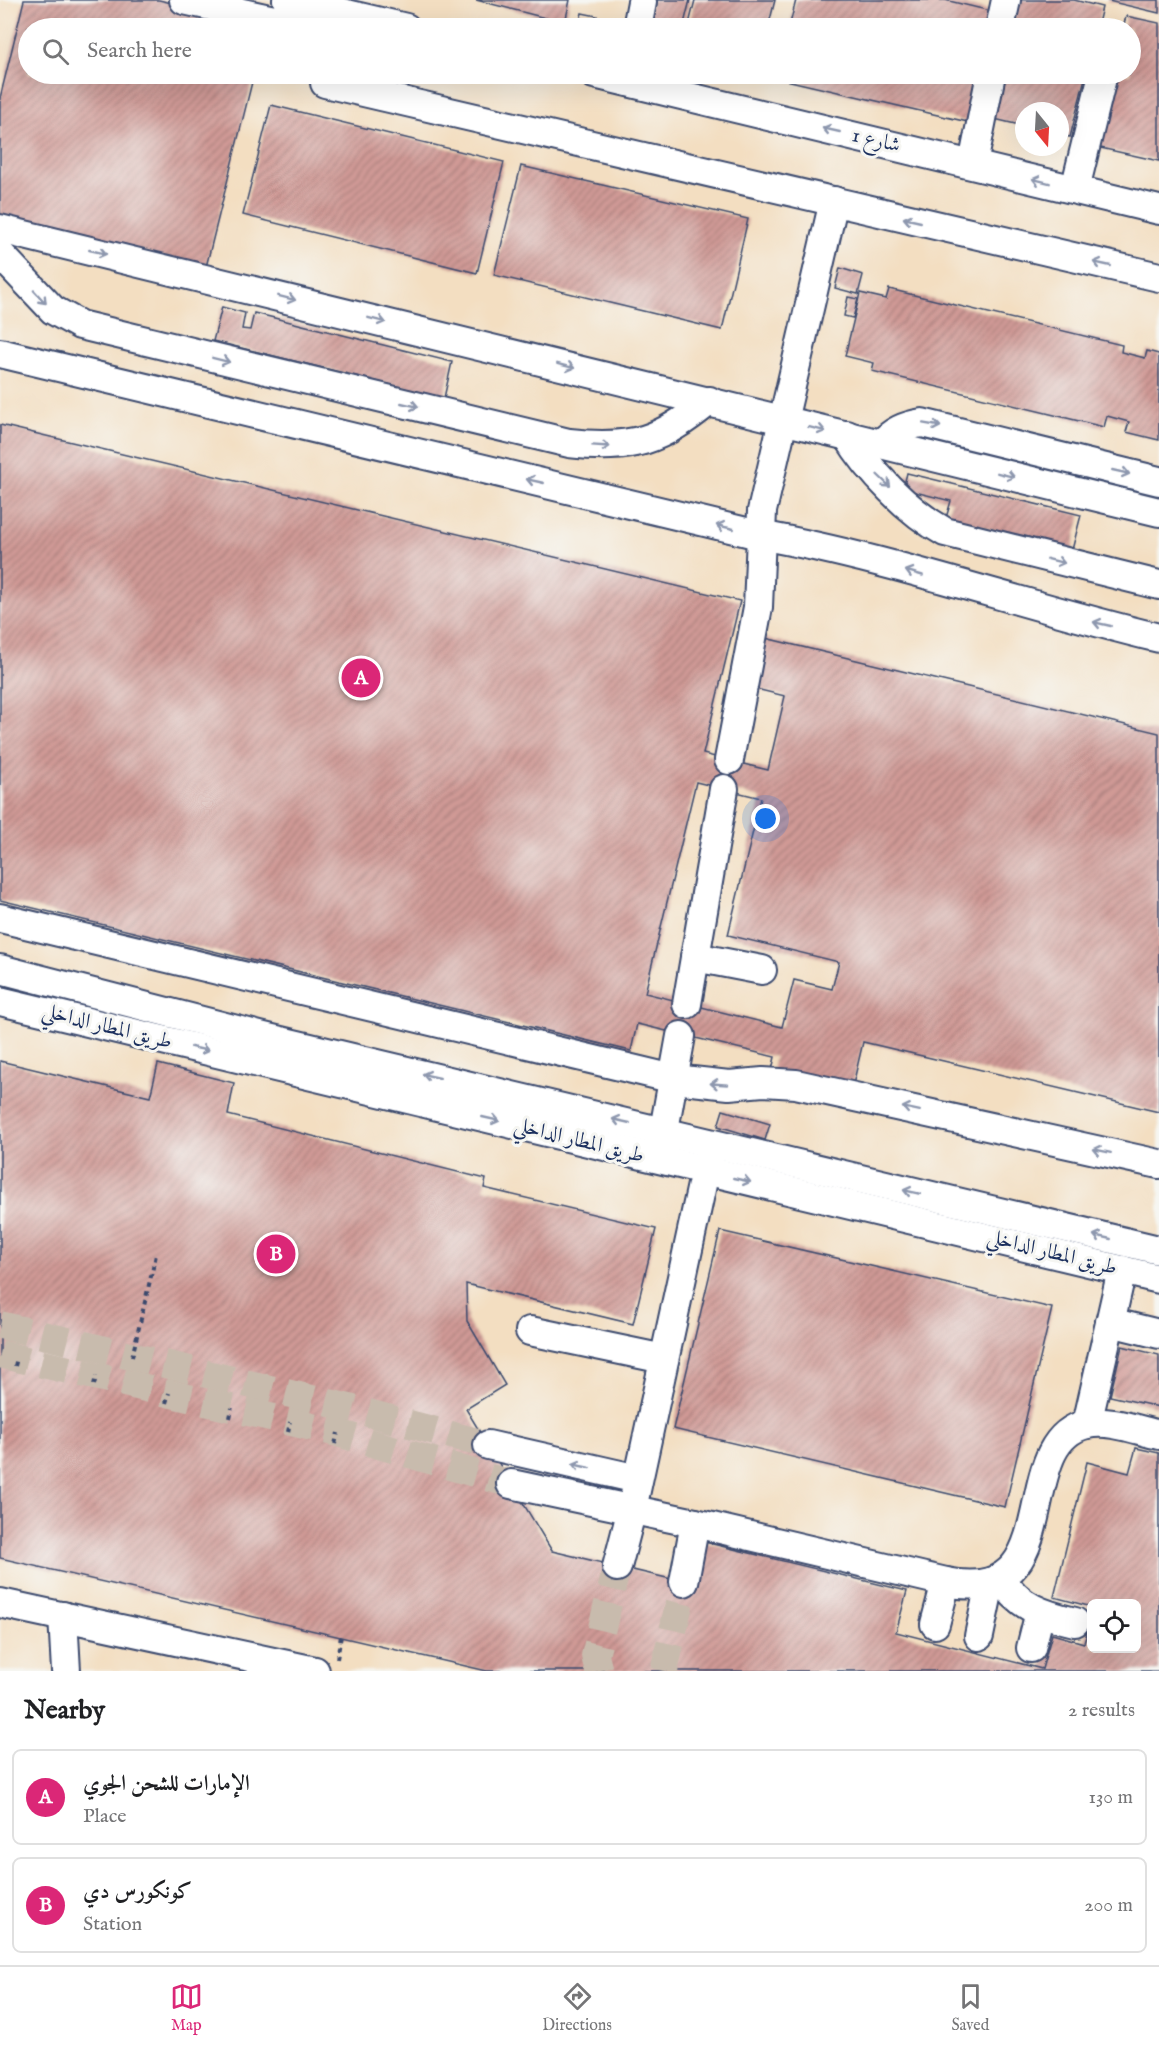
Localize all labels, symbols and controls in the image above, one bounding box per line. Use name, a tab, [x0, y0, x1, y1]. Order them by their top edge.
search box	[18, 18, 1141, 84]
icon: search	[39, 35, 72, 68]
text: Search here	[87, 37, 192, 65]
north arrow	[1015, 102, 1069, 156]
street label: شارع 1	[848, 122, 903, 163]
one-way arrow	[822, 124, 841, 136]
one-way arrow	[1032, 174, 1051, 186]
one-way arrow	[903, 213, 922, 225]
one-way arrow	[88, 247, 107, 258]
one-way arrow	[1093, 258, 1112, 269]
one-way arrow	[32, 289, 47, 304]
one-way arrow	[277, 293, 296, 305]
one-way arrow	[367, 314, 386, 326]
one-way arrow	[211, 354, 230, 366]
one-way arrow	[557, 360, 576, 372]
one-way arrow	[400, 400, 419, 411]
one-way arrow	[922, 420, 941, 431]
one-way arrow	[807, 423, 826, 435]
one-way arrow	[590, 441, 610, 452]
one-way arrow	[1111, 467, 1130, 479]
one-way arrow	[996, 470, 1015, 482]
one-way arrow	[876, 474, 891, 488]
one-way arrow	[526, 475, 545, 487]
one-way arrow	[716, 520, 735, 532]
one-way arrow	[1046, 556, 1065, 568]
one-way arrow	[905, 567, 924, 578]
one-way arrow	[1093, 618, 1112, 630]
pin: A	[342, 656, 380, 700]
your location	[751, 804, 780, 833]
street label: طريق المطار الداخلي	[38, 998, 175, 1061]
one-way arrow	[190, 1044, 209, 1056]
one-way arrow	[422, 1070, 441, 1082]
one-way arrow	[710, 1078, 730, 1089]
one-way arrow	[902, 1103, 921, 1115]
street label: طريق المطار الداخلي	[510, 1112, 647, 1175]
one-way arrow	[482, 1114, 501, 1126]
one-way arrow	[612, 1115, 631, 1127]
one-way arrow	[1093, 1145, 1112, 1157]
one-way arrow	[732, 1174, 751, 1186]
one-way arrow	[903, 1185, 922, 1197]
street label: طريق المطار الداخلي	[983, 1224, 1120, 1287]
one-way arrow	[1093, 1230, 1112, 1242]
pin: B	[256, 1232, 296, 1276]
one-way arrow	[572, 1460, 591, 1472]
map controls	[1087, 1599, 1141, 1653]
button: locate	[1087, 1599, 1141, 1653]
text: Nearby	[24, 1694, 105, 1727]
text: 2 results	[1068, 1698, 1135, 1723]
text: الإمارات للشحن الجوي	[83, 1770, 250, 1798]
text: A	[39, 1785, 52, 1810]
text: 130 m	[1088, 1785, 1133, 1810]
text: Place	[83, 1804, 126, 1829]
text: كونكورس دي	[83, 1878, 192, 1906]
text: B	[39, 1893, 52, 1918]
text: 200 m	[1084, 1893, 1133, 1918]
text: Station	[83, 1912, 142, 1937]
tab: Map	[170, 1980, 203, 2036]
tab: Directions	[542, 1980, 612, 2036]
tab: Saved	[951, 1980, 989, 2036]

